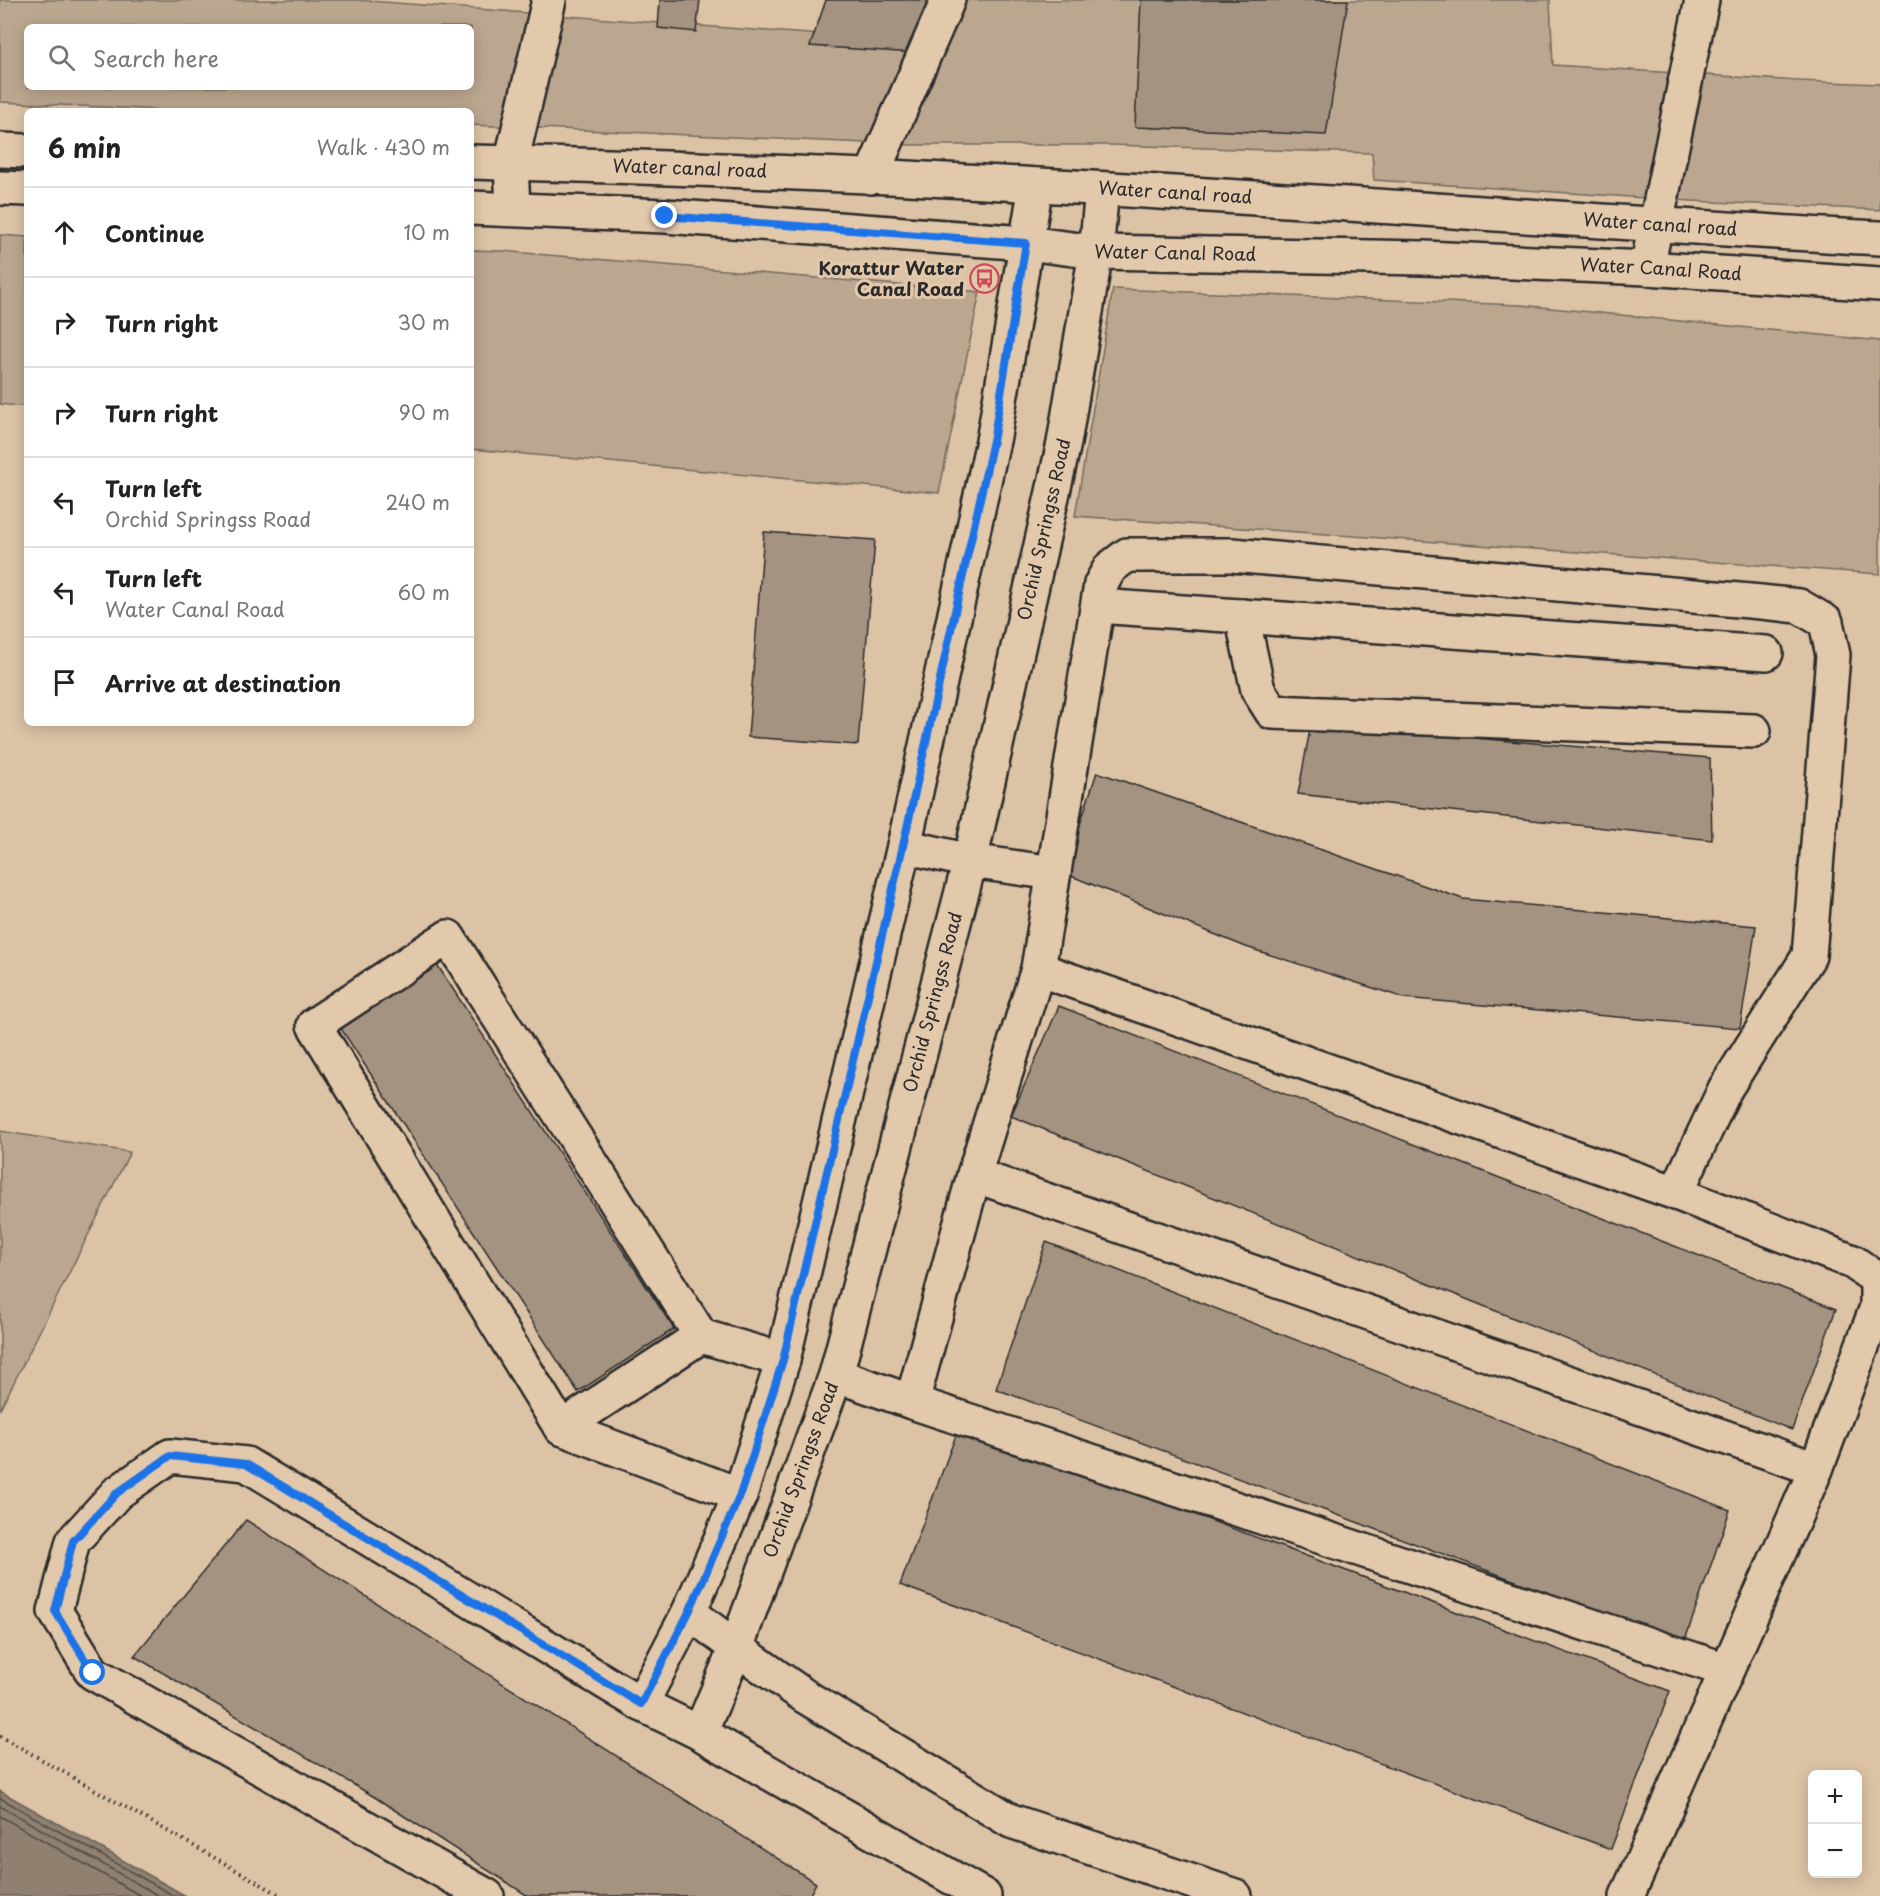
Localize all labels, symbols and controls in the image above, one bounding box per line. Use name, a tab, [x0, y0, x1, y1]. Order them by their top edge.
search box	[24, 24, 474, 90]
icon: search	[45, 41, 78, 74]
text: Search here	[93, 41, 219, 74]
text: 6 min	[48, 128, 121, 167]
text: Walk · 430 m	[317, 132, 450, 162]
street label: Water canal road	[612, 151, 768, 184]
street label: Water canal road	[1098, 173, 1253, 210]
route end	[651, 202, 677, 228]
street label: Water canal road	[1582, 205, 1738, 242]
icon: ahead	[48, 216, 81, 249]
text: Continue	[105, 216, 204, 249]
text: 10 m	[403, 217, 450, 247]
street label: Water Canal Road	[1094, 237, 1256, 267]
street label: Water Canal Road	[1580, 250, 1743, 286]
place label: Korattur Water Canal Road	[819, 254, 964, 302]
bus stop icon: Korattur Water Canal Road	[969, 263, 1001, 295]
icon: right	[48, 306, 81, 339]
text: Turn right	[105, 306, 218, 339]
text: 30 m	[397, 307, 450, 337]
icon: right	[48, 396, 81, 429]
text: Turn right	[105, 396, 218, 429]
text: 90 m	[399, 397, 450, 427]
street label: Orchid Springss Road	[1010, 436, 1077, 623]
text: Turn left	[105, 471, 202, 504]
icon: left	[48, 486, 81, 519]
text: 240 m	[385, 487, 450, 517]
text: Orchid Springss Road	[105, 504, 311, 534]
text: Turn left	[105, 561, 202, 594]
icon: left	[48, 576, 81, 609]
text: 60 m	[398, 577, 450, 607]
text: Water Canal Road	[105, 594, 285, 624]
icon: arrive	[48, 666, 81, 699]
text: Arrive at destination	[105, 666, 341, 699]
street label: Orchid Springss Road	[895, 909, 968, 1095]
street label: Orchid Springss Road	[755, 1378, 844, 1561]
route start	[79, 1659, 105, 1685]
map controls	[1808, 1770, 1862, 1878]
button: +	[1808, 1770, 1862, 1824]
button: −	[1808, 1824, 1862, 1878]

